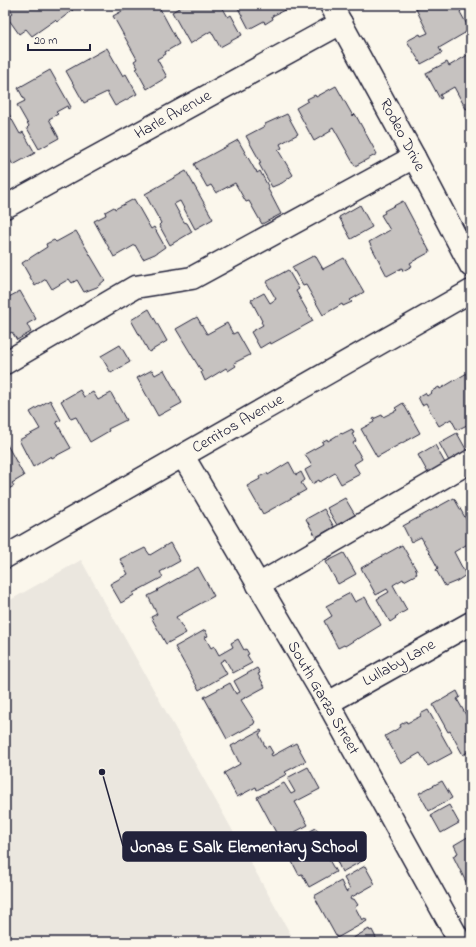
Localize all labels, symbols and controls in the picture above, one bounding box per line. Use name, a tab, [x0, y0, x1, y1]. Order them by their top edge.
scale bar	[28, 26, 90, 52]
text: 20 m	[34, 32, 57, 50]
street label: Harle Avenue	[130, 84, 217, 146]
street label: Rodeo Drive	[373, 94, 432, 176]
street label: Cerritos Avenue	[188, 388, 289, 460]
street label: Lullaby Lane	[358, 633, 441, 693]
street label: South Garza Street	[281, 637, 366, 760]
callout: Jonas E Salk Elementary School	[123, 832, 366, 861]
text: Jonas E Salk Elementary School	[130, 835, 358, 862]

